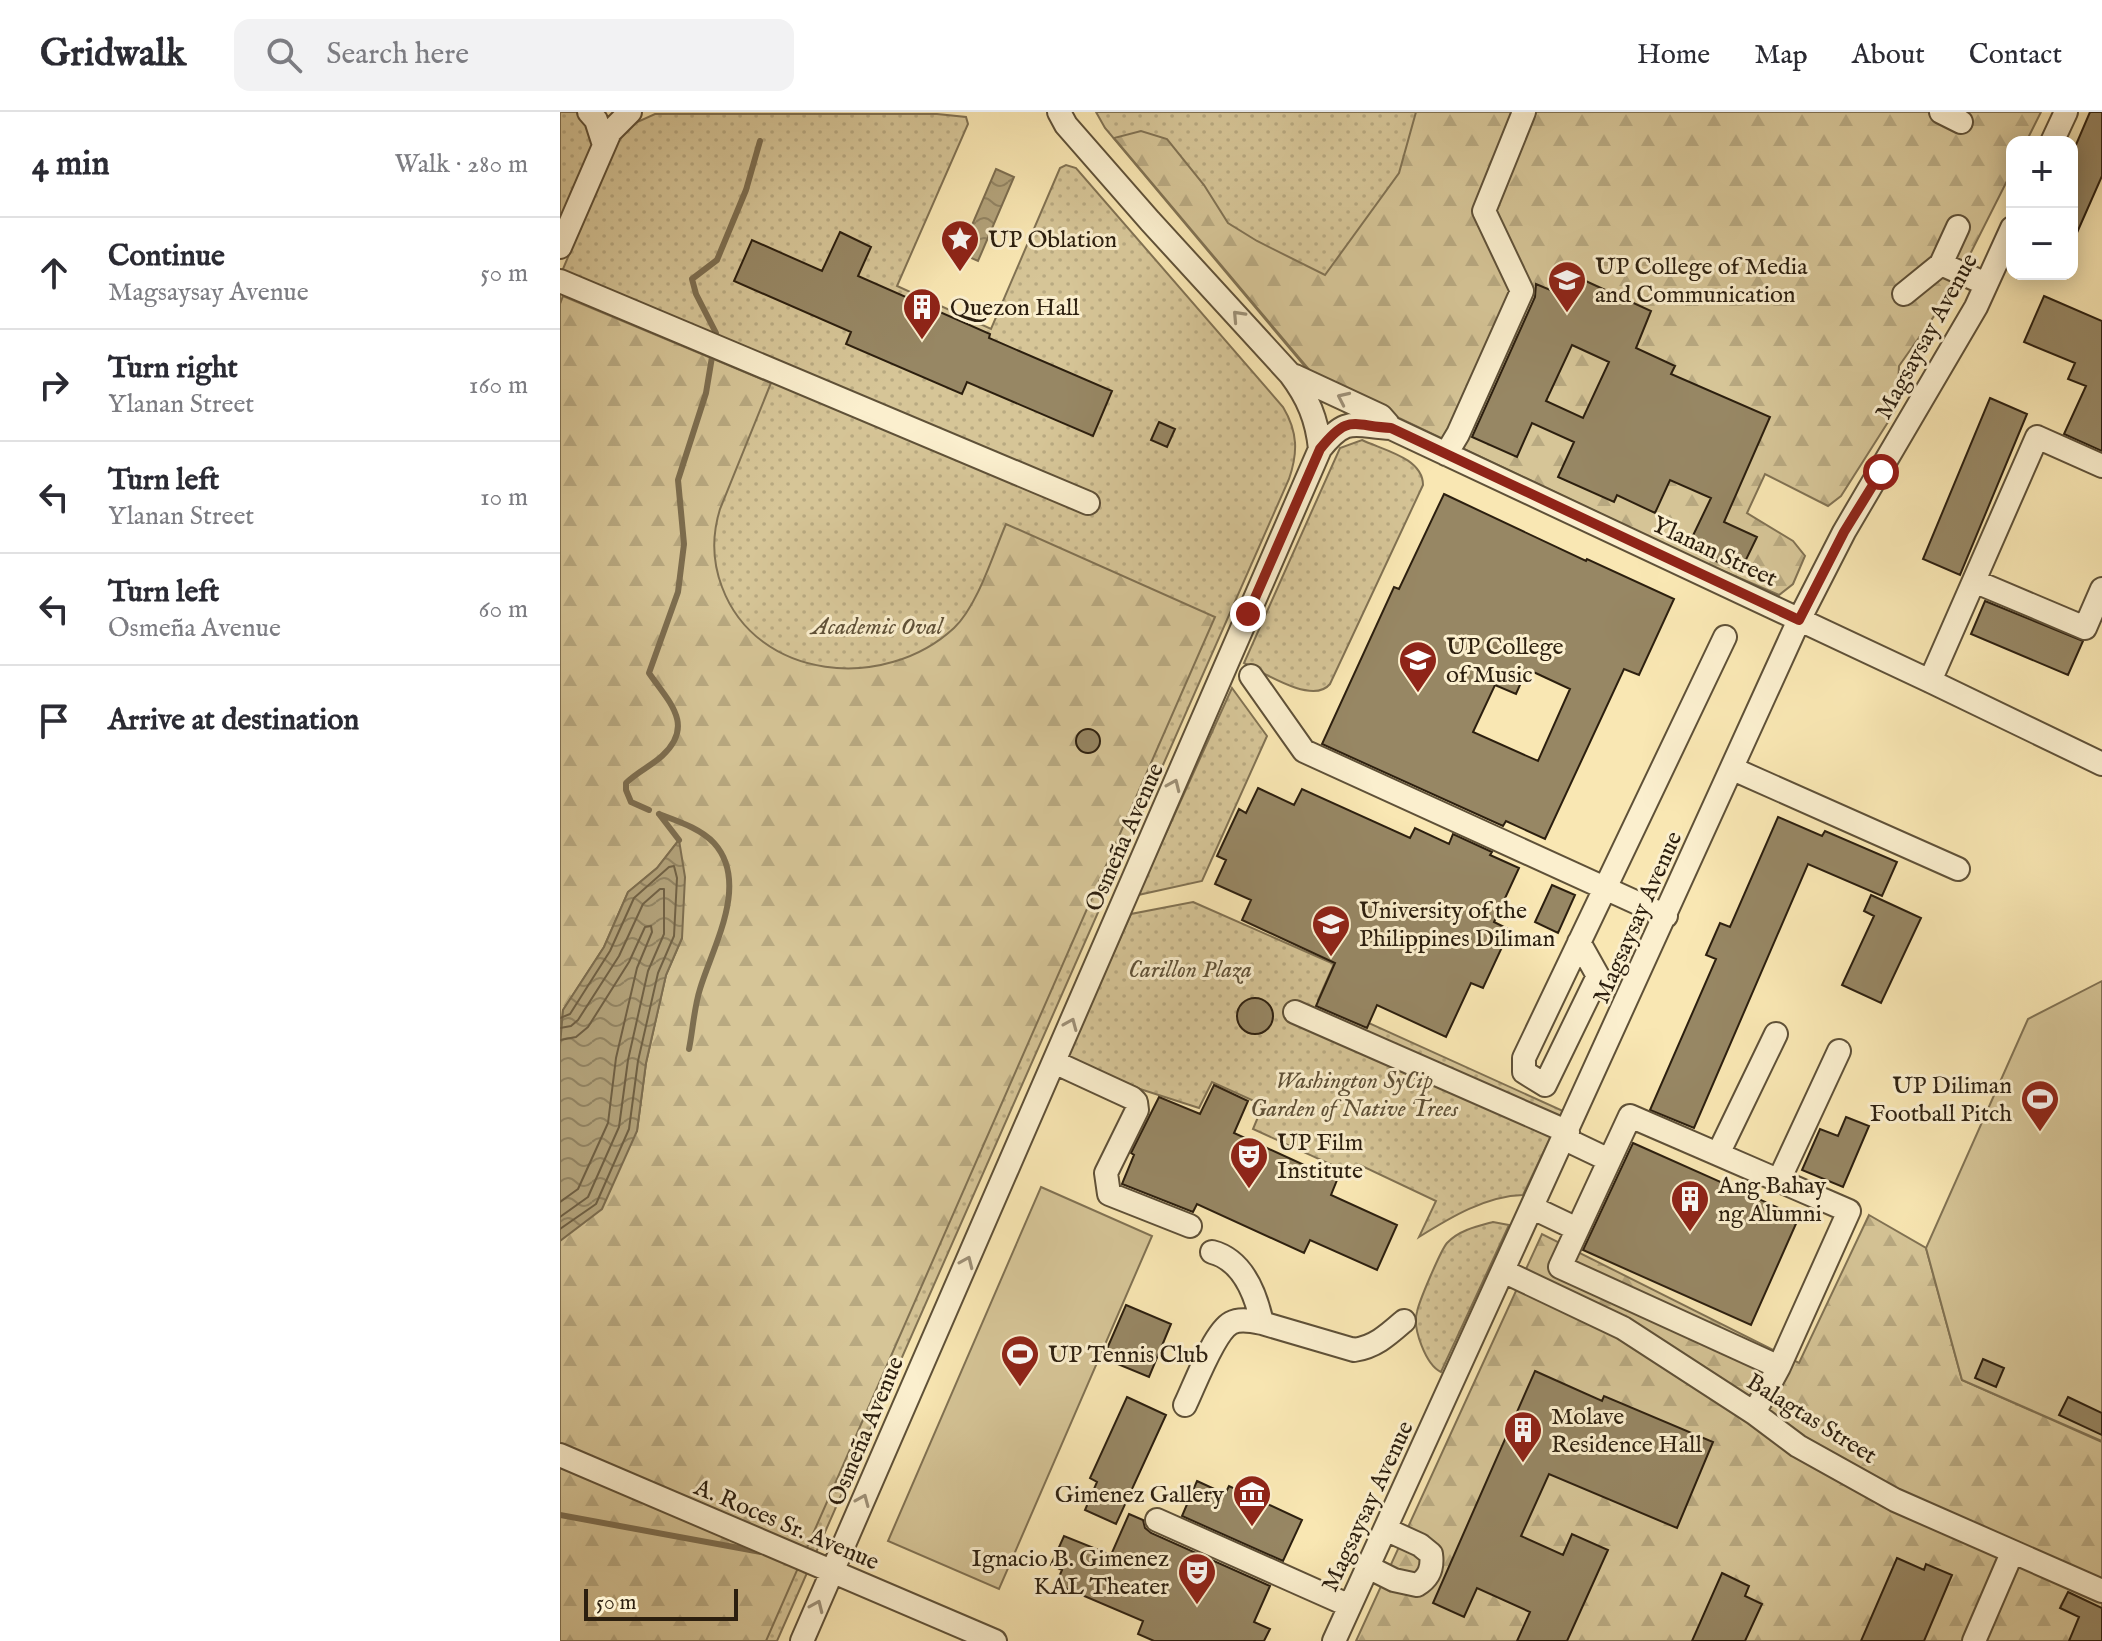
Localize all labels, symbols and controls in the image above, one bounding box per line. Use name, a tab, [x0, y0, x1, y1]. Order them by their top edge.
search box	[234, 19, 794, 91]
text: Gridwalk	[40, 31, 186, 79]
icon: search	[262, 33, 306, 77]
text: Search here	[326, 36, 469, 74]
text: Home	[1637, 38, 1710, 73]
text: Map	[1754, 38, 1808, 73]
text: About	[1852, 38, 1925, 73]
text: Contact	[1969, 38, 2062, 73]
map controls	[2006, 136, 2078, 280]
button: +	[2006, 136, 2078, 208]
text: 4 min	[32, 143, 110, 186]
text: Walk · 280 m	[395, 148, 528, 181]
button: −	[2006, 208, 2078, 280]
place icon: UP Oblation	[939, 218, 981, 273]
place label: UP Oblation	[988, 225, 1117, 256]
text: Continue	[108, 238, 225, 276]
street label: Magsaysay Avenue	[1869, 248, 1986, 425]
icon: ahead	[32, 251, 76, 295]
place label: UP College of Media and Communication	[1595, 252, 1808, 311]
text: 50 m	[480, 257, 528, 290]
school or university icon: UP College of Media and Communication	[1546, 259, 1588, 314]
text: Magsaysay Avenue	[108, 276, 309, 309]
building icon: Quezon Hall	[901, 286, 943, 341]
place label: Quezon Hall	[950, 293, 1080, 324]
one-way arrow	[1232, 311, 1247, 325]
text: Turn right	[108, 350, 238, 388]
icon: right	[32, 363, 76, 407]
text: 160 m	[469, 369, 528, 402]
text: Ylanan Street	[108, 388, 254, 421]
one-way arrow	[1336, 392, 1351, 408]
route start	[1863, 454, 1899, 490]
text: Turn left	[108, 462, 219, 500]
icon: left	[32, 475, 76, 519]
text: 10 m	[480, 481, 528, 514]
text: Ylanan Street	[108, 500, 254, 533]
street label: Ylanan Street	[1647, 510, 1782, 595]
text: Turn left	[108, 574, 219, 612]
icon: left	[32, 587, 76, 631]
text: 60 m	[479, 593, 528, 626]
route end	[1230, 596, 1266, 632]
text: Osmeña Avenue	[108, 612, 281, 645]
park label: Academic Oval	[808, 612, 945, 643]
place label: UP College of Music	[1446, 632, 1564, 691]
school or university icon: UP College of Music	[1397, 639, 1439, 694]
icon: arrive	[32, 699, 76, 743]
text: Arrive at destination	[108, 702, 359, 740]
street label: Osmeña Avenue	[1079, 758, 1172, 917]
one-way arrow	[1165, 779, 1181, 793]
street label: Magsaysay Avenue	[1587, 827, 1690, 1009]
place label: University of the Philippines Diliman	[1359, 896, 1555, 955]
school or university icon: University of the Philippines Diliman	[1310, 903, 1352, 958]
park label: Carillon Plaza	[1128, 955, 1252, 986]
one-way arrow	[1061, 1017, 1077, 1032]
park label: Washington SyCip Garden of Native Trees	[1250, 1066, 1459, 1125]
place label: UP Diliman Football Pitch	[1870, 1071, 2012, 1130]
sports icon: UP Diliman Football Pitch	[2019, 1078, 2061, 1133]
place label: UP Film Institute	[1277, 1128, 1363, 1187]
theatre icon: UP Film Institute	[1228, 1135, 1270, 1190]
place label: Ang Bahay ng Alumni	[1717, 1171, 1826, 1230]
building icon: Ang Bahay ng Alumni	[1669, 1178, 1711, 1233]
one-way arrow	[957, 1256, 973, 1270]
sports icon: UP Tennis Club	[999, 1333, 1041, 1388]
place label: UP Tennis Club	[1048, 1340, 1209, 1371]
street label: Osmeña Avenue	[821, 1352, 912, 1511]
street label: Balagtas Street	[1740, 1367, 1882, 1472]
place label: Molave Residence Hall	[1551, 1402, 1703, 1461]
building icon: Molave Residence Hall	[1502, 1409, 1544, 1464]
street label: Magsaysay Avenue	[1315, 1416, 1422, 1597]
street label: A. Roces Sr. Avenue	[688, 1472, 883, 1578]
museum icon: Gimenez Gallery	[1231, 1473, 1273, 1528]
place label: Gimenez Gallery	[1055, 1480, 1224, 1511]
one-way arrow	[854, 1494, 870, 1508]
place label: Ignacio B. Gimenez KAL Theater	[972, 1544, 1169, 1603]
theatre icon: Ignacio B. Gimenez KAL Theater	[1176, 1551, 1218, 1606]
scale bar	[584, 1585, 738, 1621]
text: 50 m	[596, 1589, 637, 1617]
one-way arrow	[807, 1600, 823, 1615]

